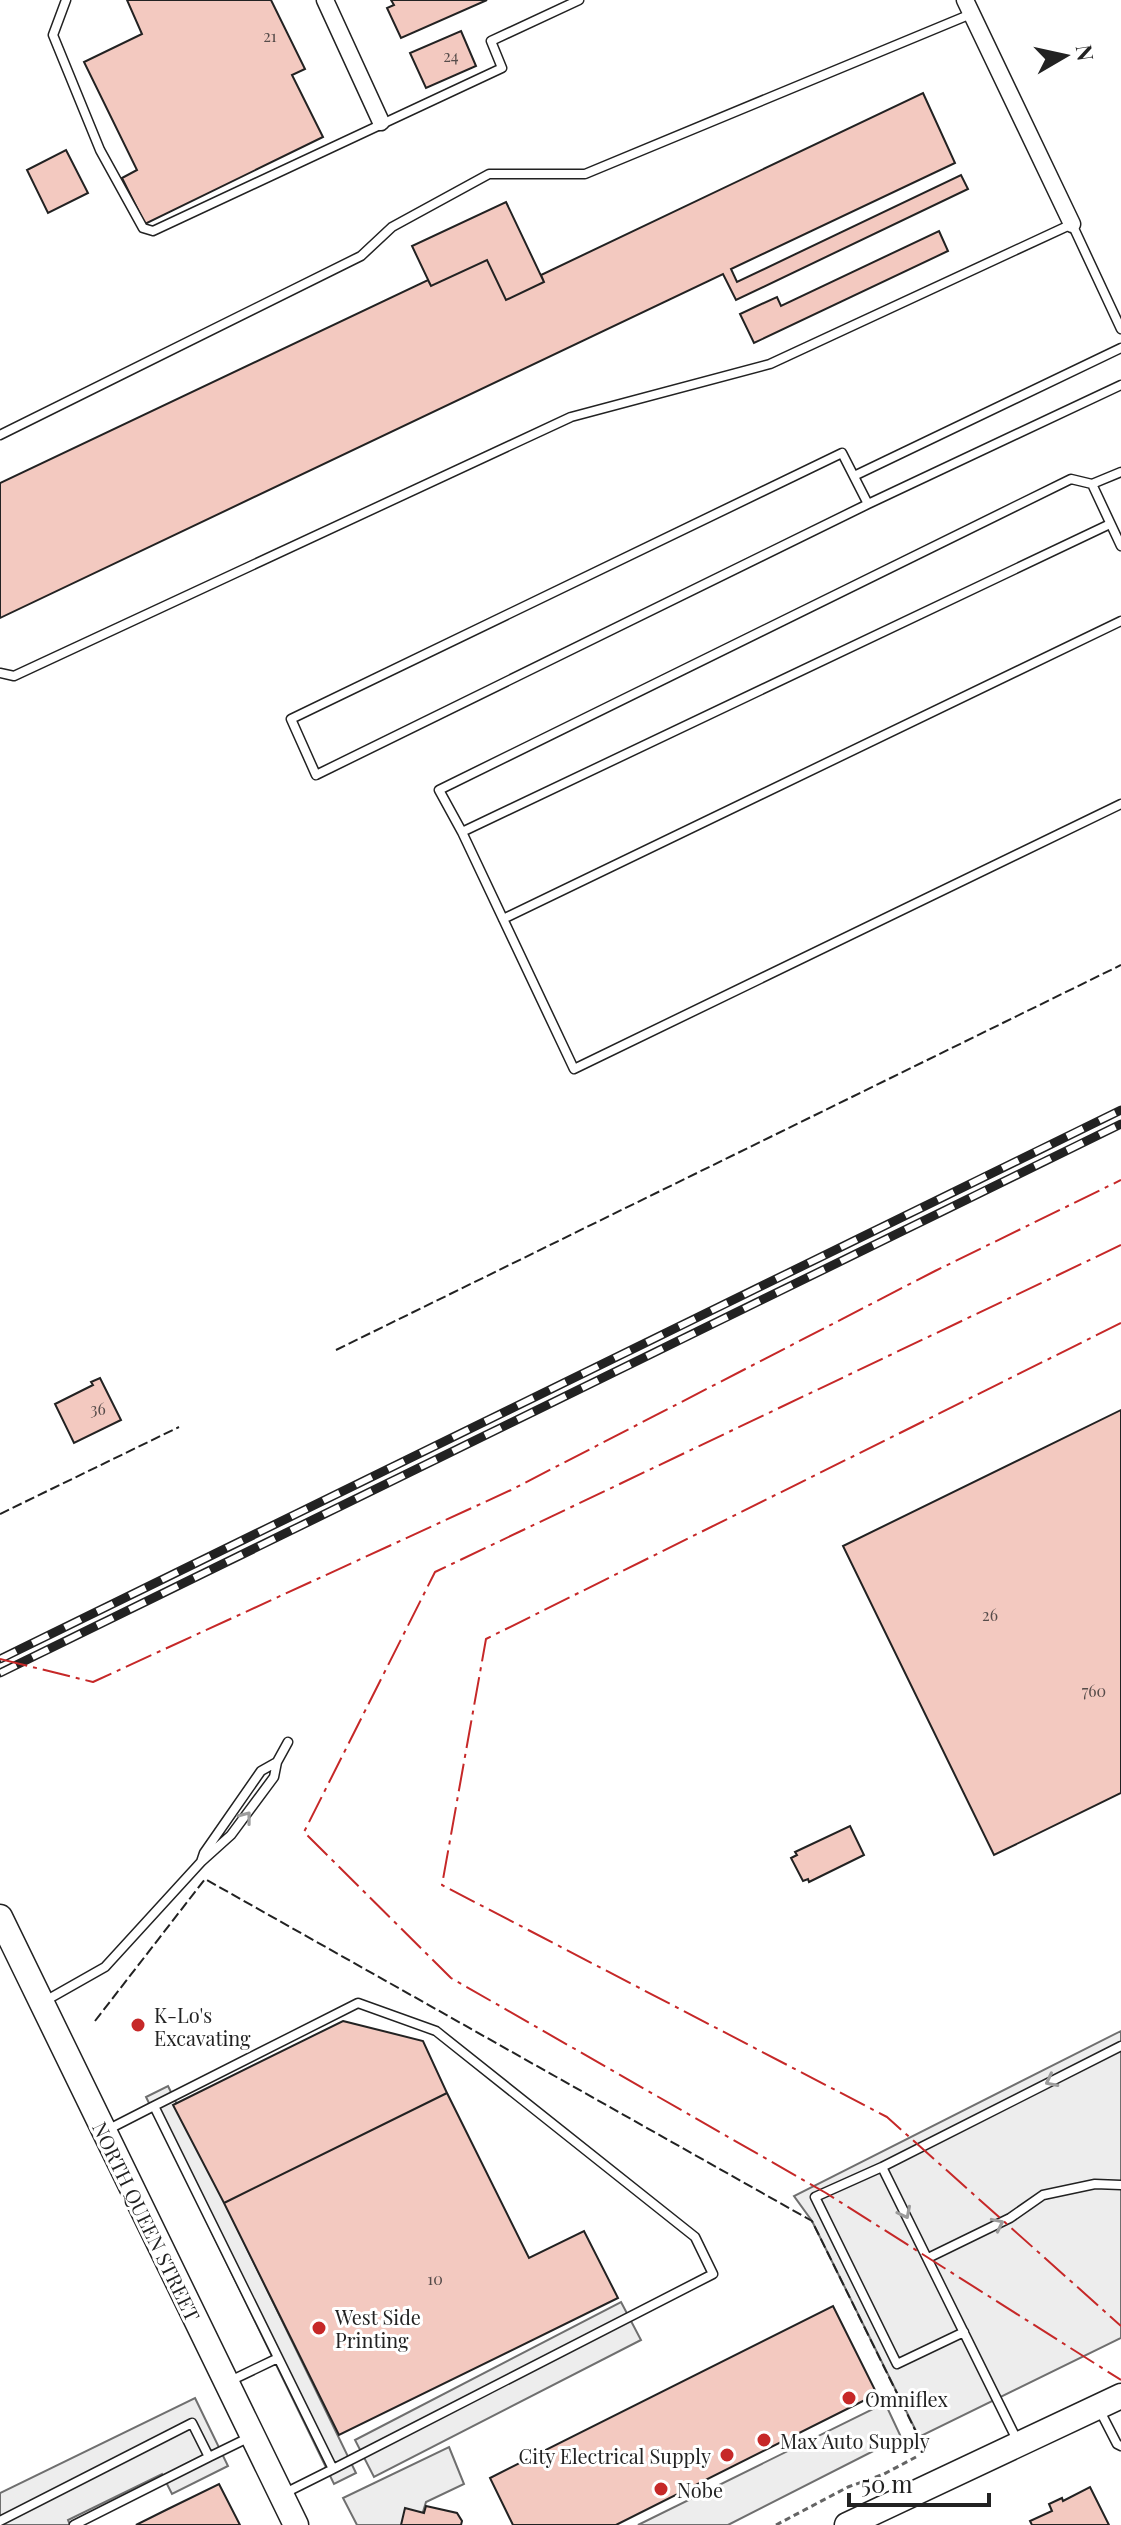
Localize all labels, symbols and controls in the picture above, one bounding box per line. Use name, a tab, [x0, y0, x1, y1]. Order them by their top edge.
north arrow	[1025, 16, 1105, 96]
house number: 21	[263, 25, 277, 46]
text: N	[1070, 43, 1102, 63]
house number: 24	[443, 45, 459, 66]
house number: 36	[90, 1398, 106, 1419]
house number: 26	[982, 1604, 998, 1625]
house number: 760	[1082, 1680, 1106, 1701]
one-way arrow	[236, 1811, 250, 1826]
place label: K-Lo's Excavating	[154, 2001, 251, 2051]
marker: K-Lo's Excavating	[129, 2016, 147, 2034]
one-way arrow	[1045, 2071, 1060, 2087]
street label: NORTH QUEEN STREET	[87, 2117, 207, 2325]
one-way arrow	[895, 2204, 910, 2219]
one-way arrow	[990, 2218, 1004, 2234]
house number: 10	[427, 2268, 443, 2289]
place label: West Side Printing	[334, 2303, 421, 2353]
marker: West Side Printing	[310, 2319, 328, 2337]
place label: Omniflex	[865, 2385, 948, 2412]
marker: Omniflex	[840, 2389, 858, 2407]
place label: Max Auto Supply	[780, 2427, 930, 2454]
marker: Max Auto Supply	[755, 2431, 773, 2449]
place label: City Electrical Supply	[519, 2442, 711, 2469]
marker: City Electrical Supply	[718, 2446, 736, 2464]
scale bar	[849, 2457, 989, 2507]
text: 50 m	[861, 2467, 913, 2499]
place label: Nobe	[677, 2476, 723, 2503]
marker: Nobe	[652, 2480, 670, 2498]

